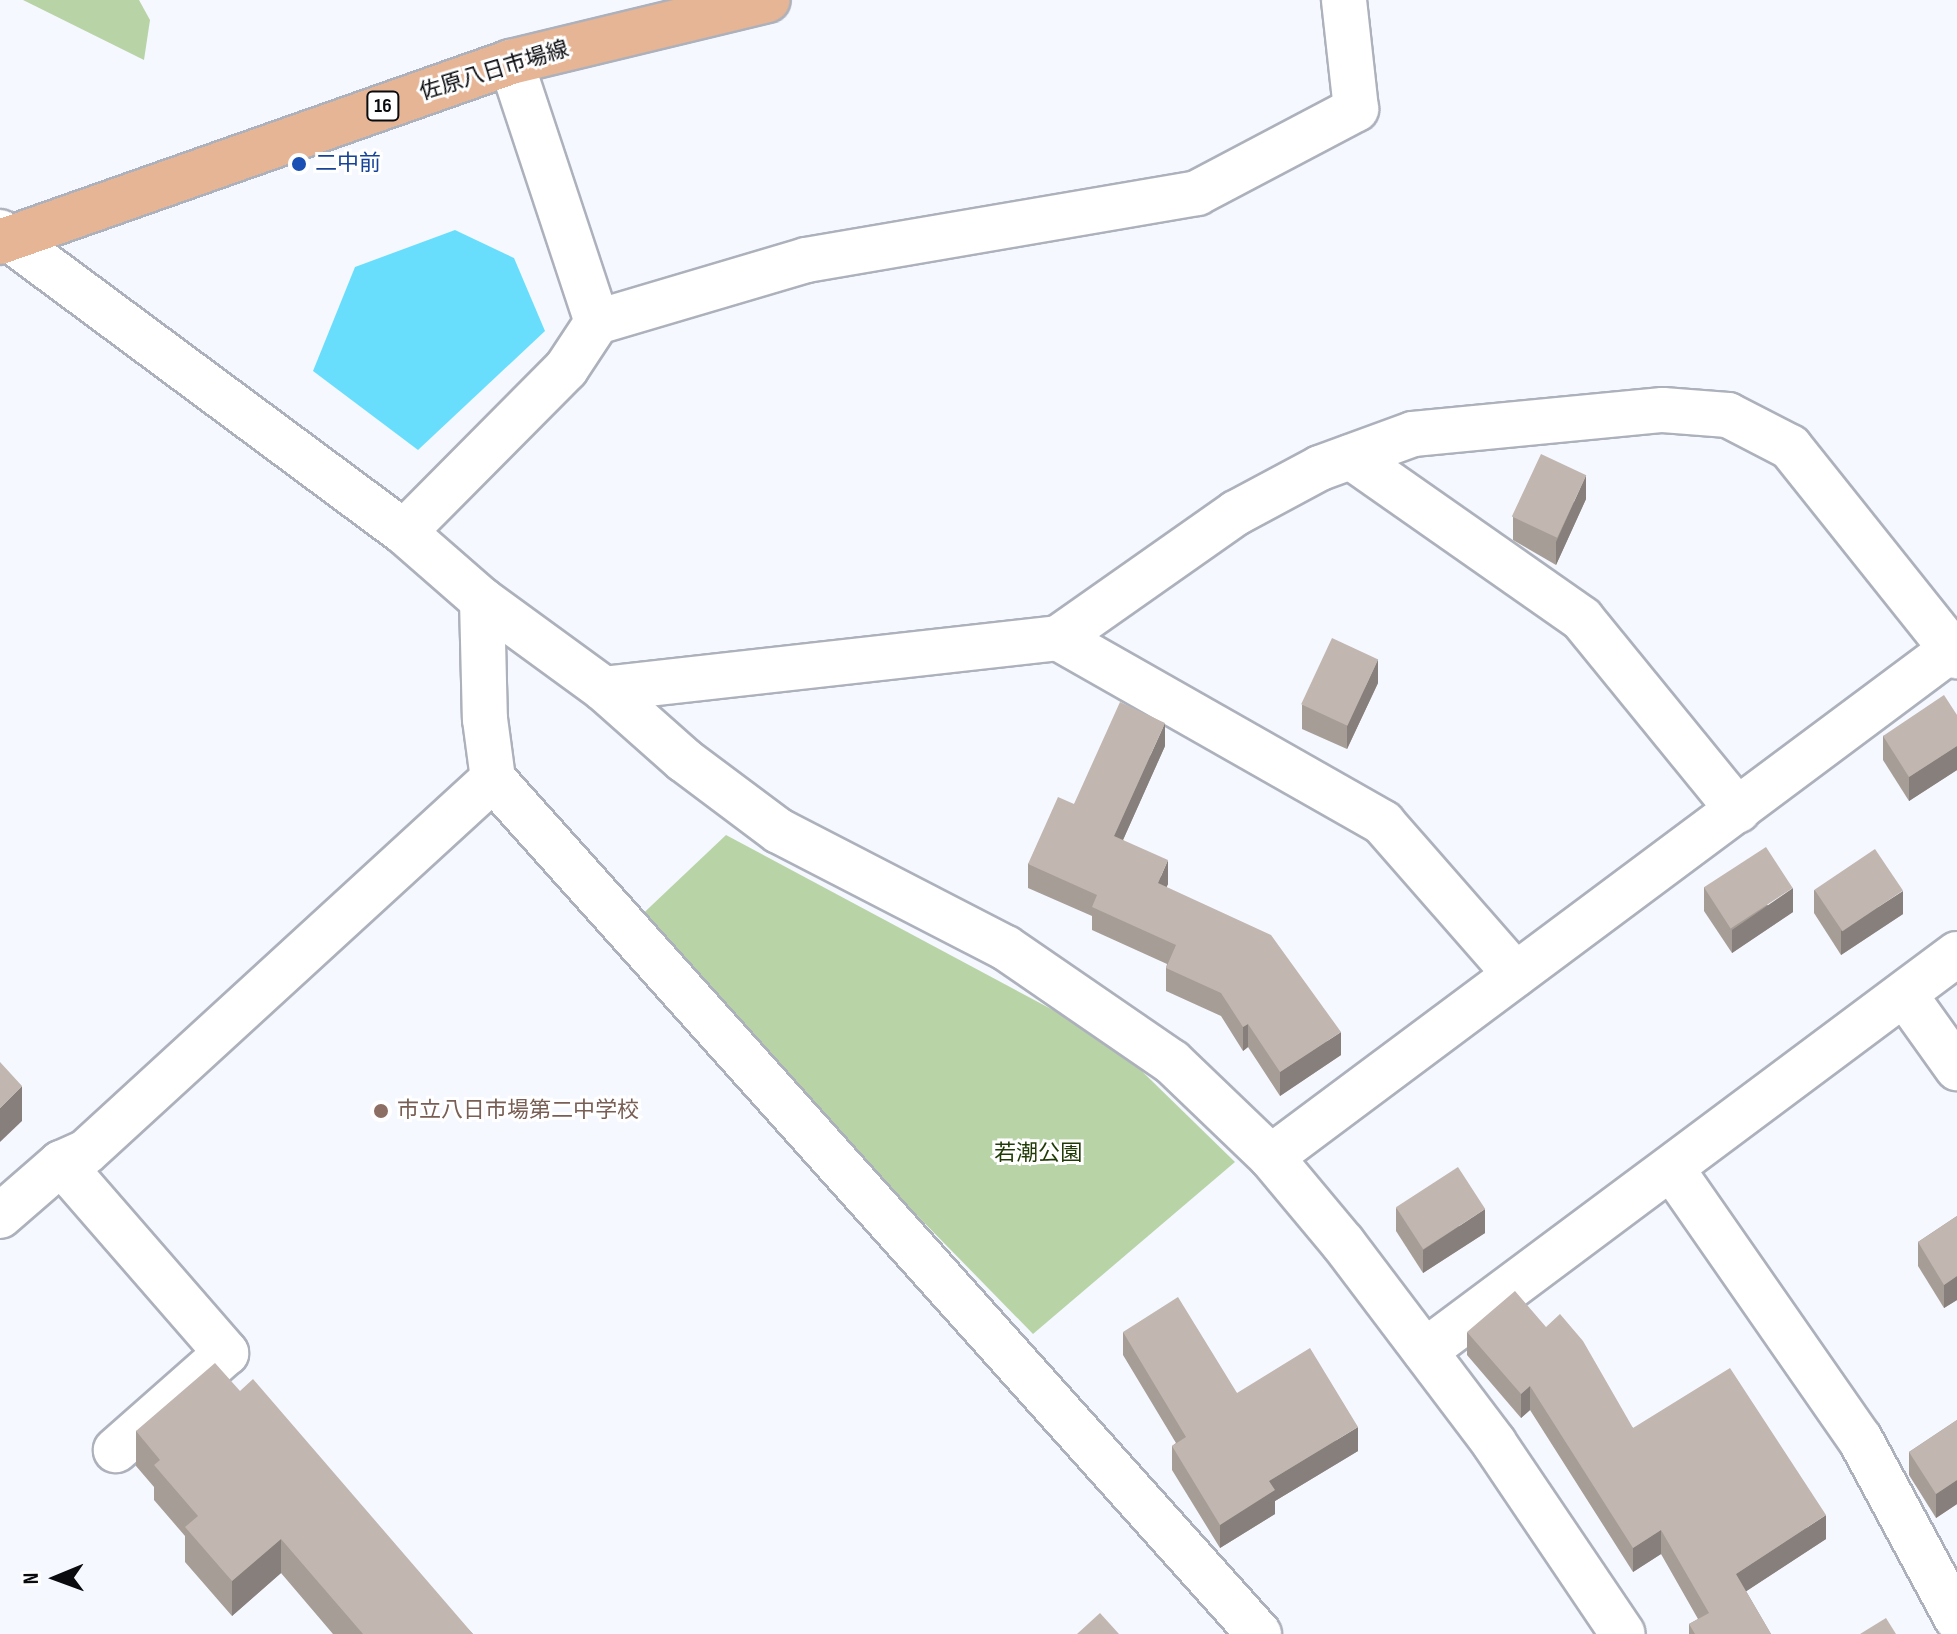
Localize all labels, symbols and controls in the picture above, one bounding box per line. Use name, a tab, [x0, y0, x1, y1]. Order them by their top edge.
street label: 佐原八日市場線	[417, 36, 571, 106]
road number: 16	[365, 90, 401, 122]
place label: 二中前	[315, 151, 381, 177]
marker: 二中前	[290, 155, 308, 173]
place label: 市立八日市場第二中学校	[397, 1098, 639, 1124]
marker: 市立八日市場第二中学校	[372, 1102, 390, 1120]
park label: 若潮公園	[994, 1141, 1082, 1167]
north arrow	[16, 1538, 96, 1618]
text: N	[18, 1572, 45, 1585]

